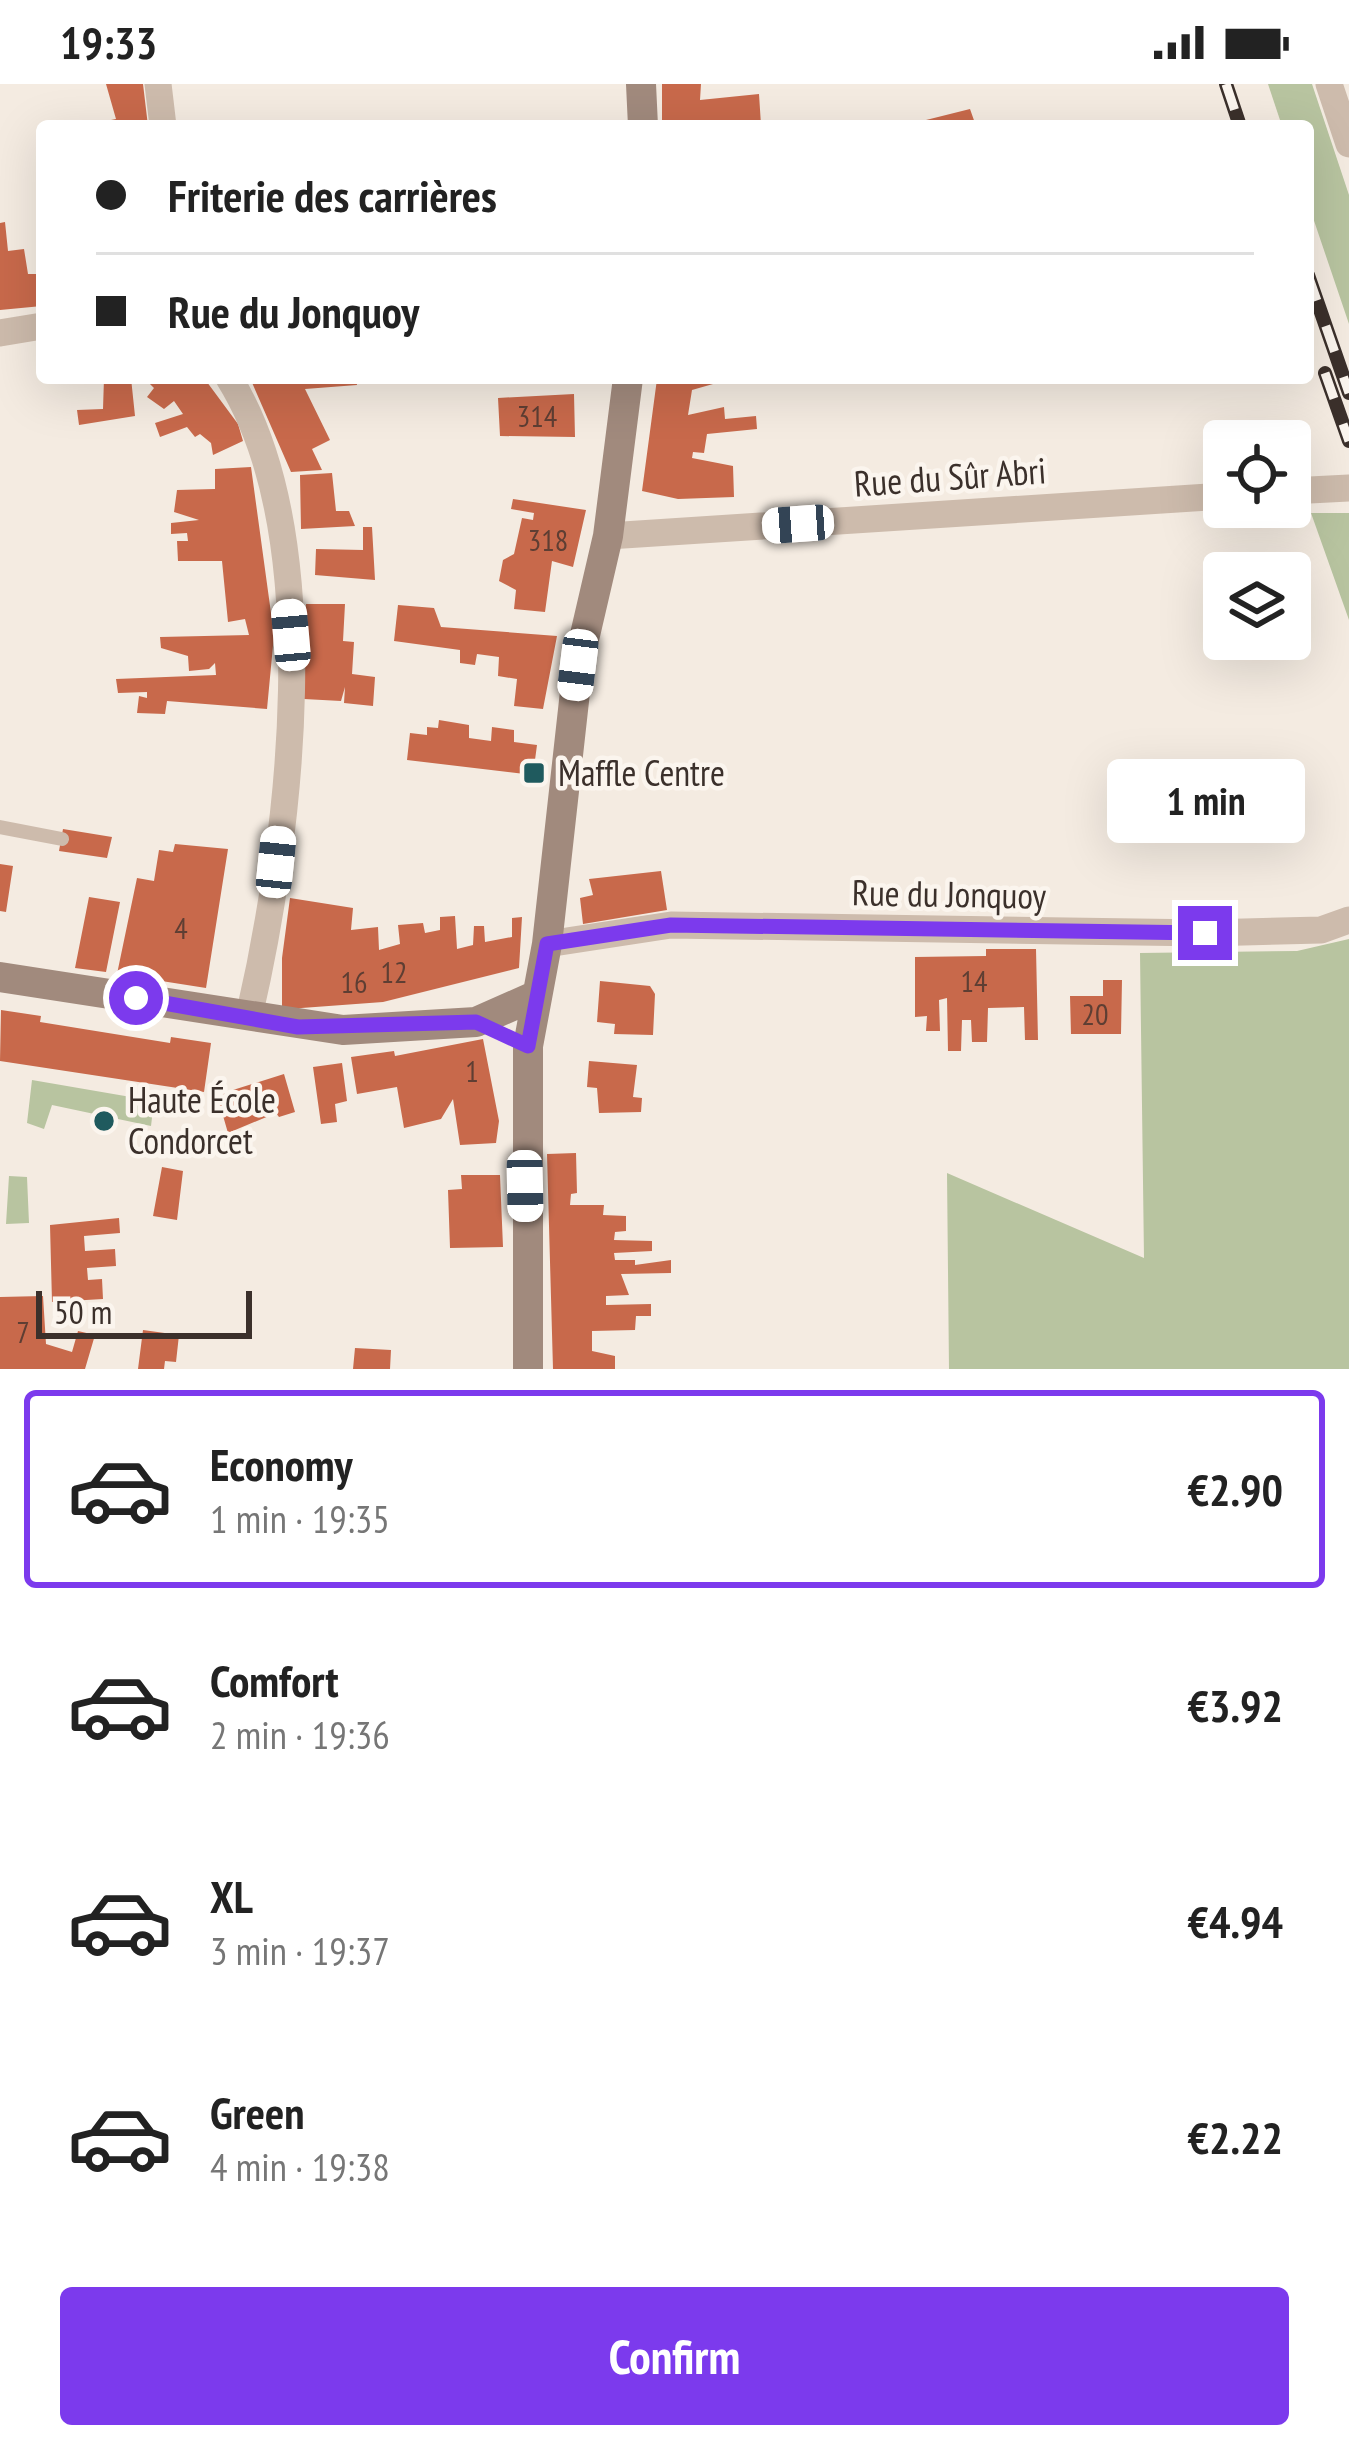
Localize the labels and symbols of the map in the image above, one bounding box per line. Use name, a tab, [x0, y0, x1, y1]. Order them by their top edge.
house number: 314	[517, 396, 557, 435]
street label: Rue du Sûr Abri	[852, 446, 1047, 507]
car	[761, 504, 835, 544]
house number: 318	[528, 520, 568, 559]
car	[270, 598, 312, 672]
car	[556, 627, 600, 703]
place label: Maffle Centre	[558, 749, 725, 796]
callout: 1 min	[1106, 759, 1304, 843]
marker: Maffle Centre	[521, 760, 547, 786]
car	[254, 824, 298, 900]
street label: Rue du Jonquoy	[852, 868, 1047, 919]
route end	[1178, 906, 1232, 960]
house number: 4	[174, 908, 188, 947]
house number: 12	[381, 952, 408, 991]
house number: 14	[961, 961, 988, 1000]
house number: 16	[341, 962, 368, 1001]
route start	[109, 971, 163, 1025]
house number: 20	[1082, 994, 1109, 1033]
house number: 1	[465, 1051, 479, 1090]
place label: Haute École Condorcet	[128, 1076, 276, 1164]
marker: Haute École Condorcet	[91, 1108, 117, 1134]
car	[506, 1150, 544, 1222]
scale bar	[36, 1285, 252, 1338]
house number: 7	[16, 1312, 30, 1351]

